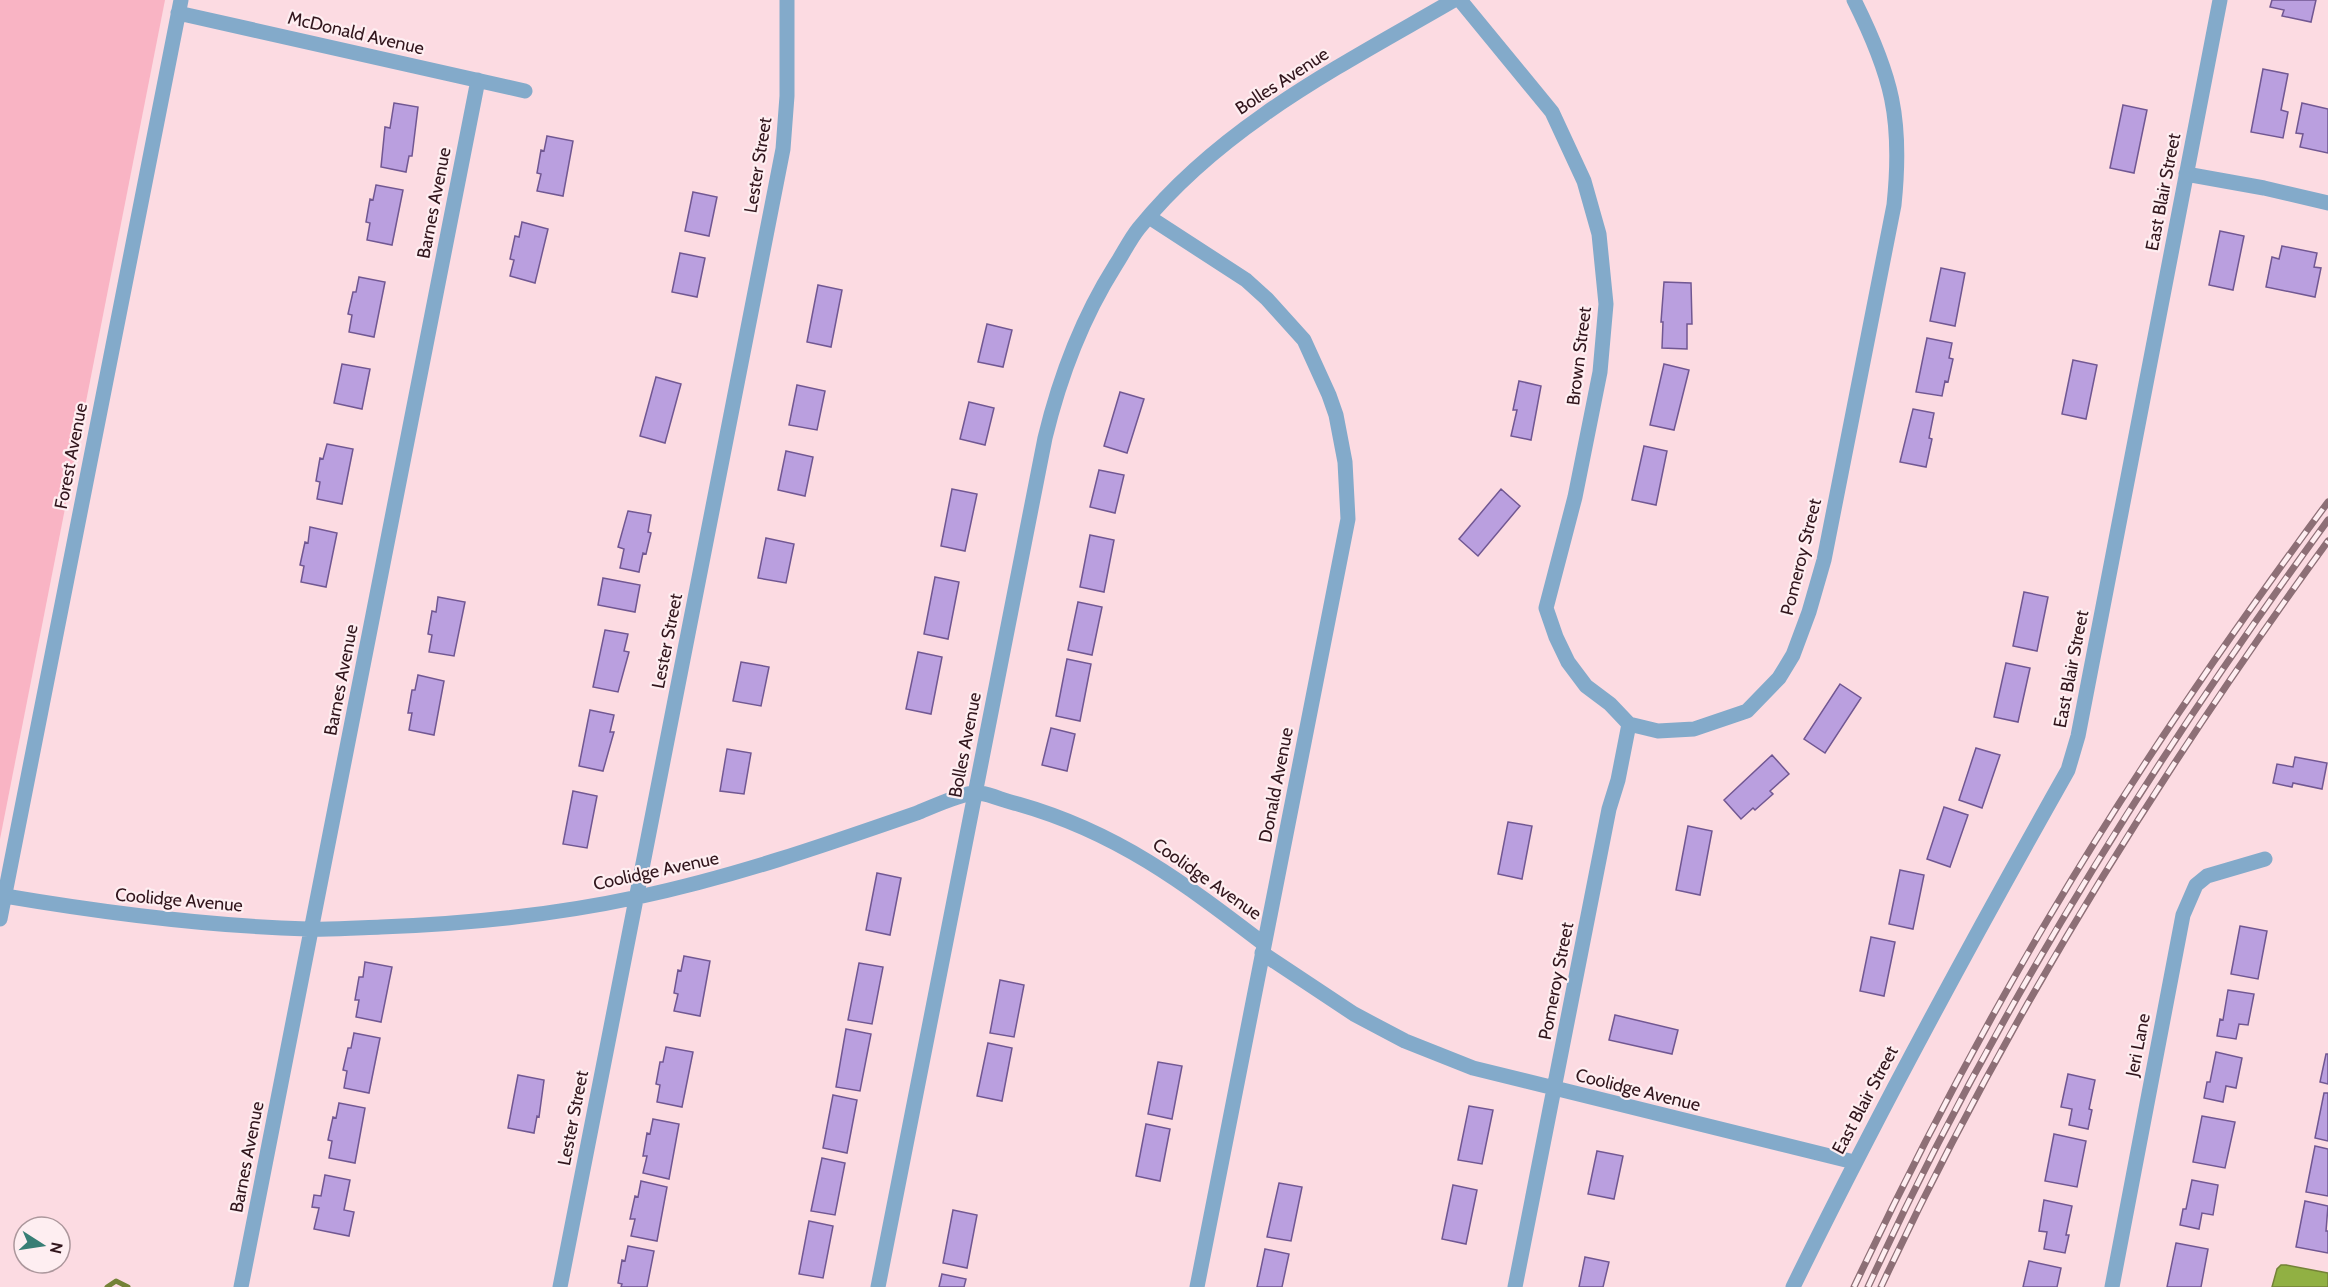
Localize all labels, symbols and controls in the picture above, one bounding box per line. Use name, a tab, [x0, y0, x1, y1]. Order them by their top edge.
street label: McDonald Avenue	[286, 7, 426, 59]
street label: Bolles Avenue	[1231, 43, 1333, 119]
street label: Lester Street	[740, 116, 776, 214]
street label: East Blair Street	[2141, 131, 2185, 253]
street label: Barnes Avenue	[412, 145, 456, 261]
street label: Brown Street	[1562, 305, 1596, 407]
street label: Forest Avenue	[50, 401, 92, 511]
street label: Pomeroy Street	[1776, 496, 1826, 618]
street label: Lester Street	[647, 591, 687, 691]
street label: East Blair Street	[2049, 608, 2093, 730]
street label: Barnes Avenue	[319, 622, 363, 738]
street label: Bolles Avenue	[944, 690, 986, 800]
street label: Donald Avenue	[1254, 726, 1298, 844]
street label: Coolidge Avenue	[1148, 833, 1266, 925]
street label: Coolidge Avenue	[591, 847, 721, 895]
street label: Coolidge Avenue	[114, 883, 244, 917]
street label: Pomeroy Street	[1534, 920, 1578, 1042]
street label: Jeri Lane	[2121, 1011, 2155, 1080]
street label: East Blair Street	[1827, 1042, 1903, 1158]
street label: Coolidge Avenue	[1573, 1064, 1703, 1116]
street label: Lester Street	[553, 1068, 593, 1168]
street label: Barnes Avenue	[225, 1099, 269, 1215]
north arrow	[12, 1215, 72, 1275]
text: N	[46, 1241, 67, 1256]

